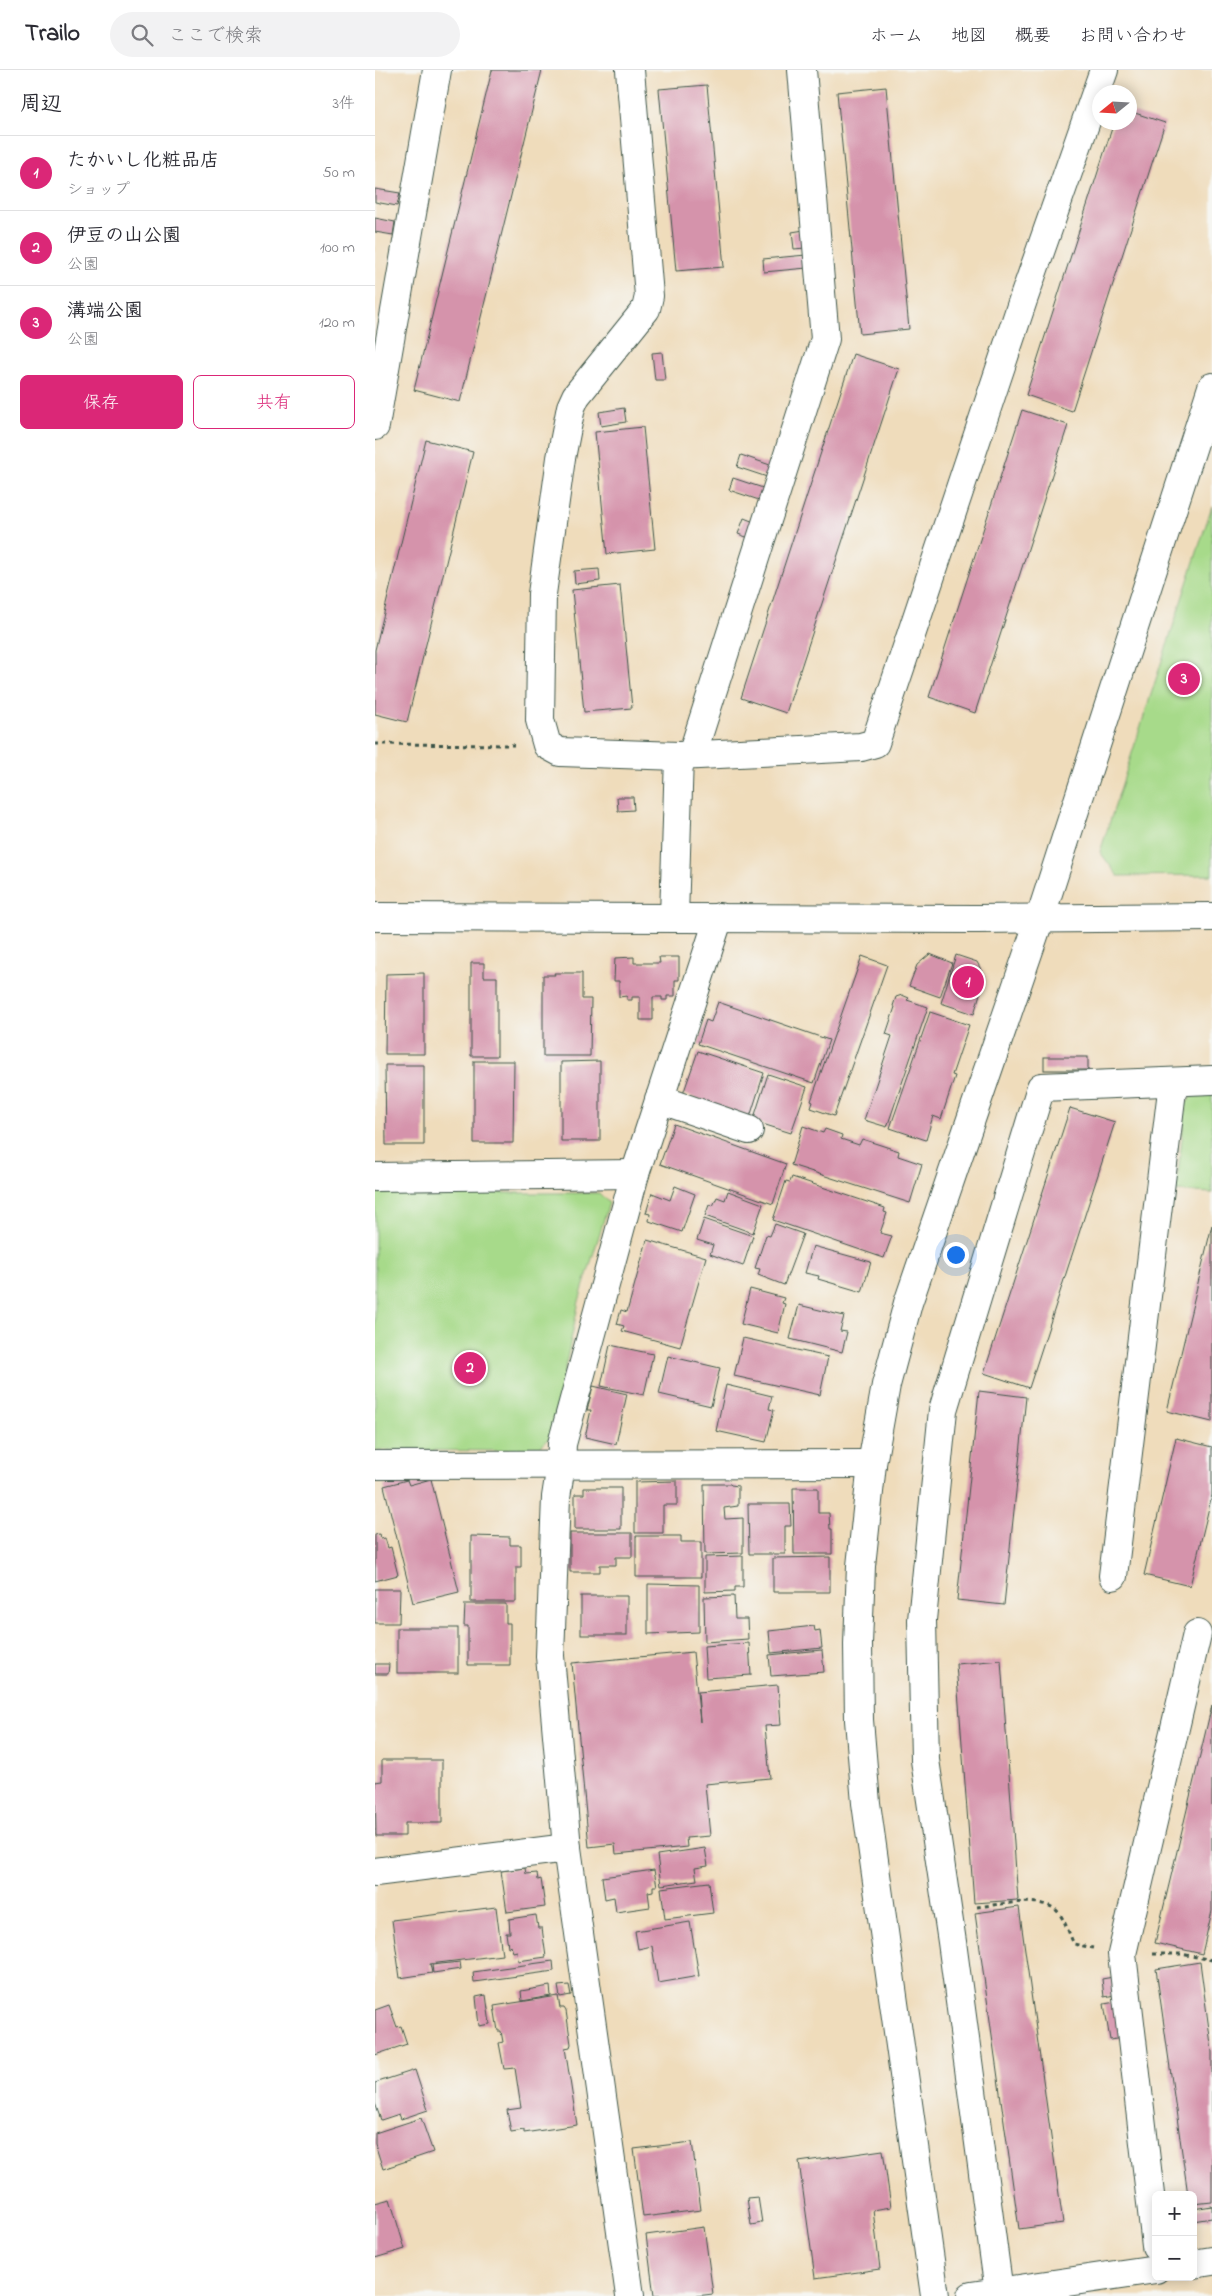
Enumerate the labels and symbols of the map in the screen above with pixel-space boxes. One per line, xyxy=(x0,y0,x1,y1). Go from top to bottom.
north arrow xyxy=(1092,85,1137,130)
pin: 3 xyxy=(1168,660,1200,698)
pin: 1 xyxy=(952,963,984,1001)
your location xyxy=(943,1242,969,1268)
pin: 2 xyxy=(454,1349,486,1387)

